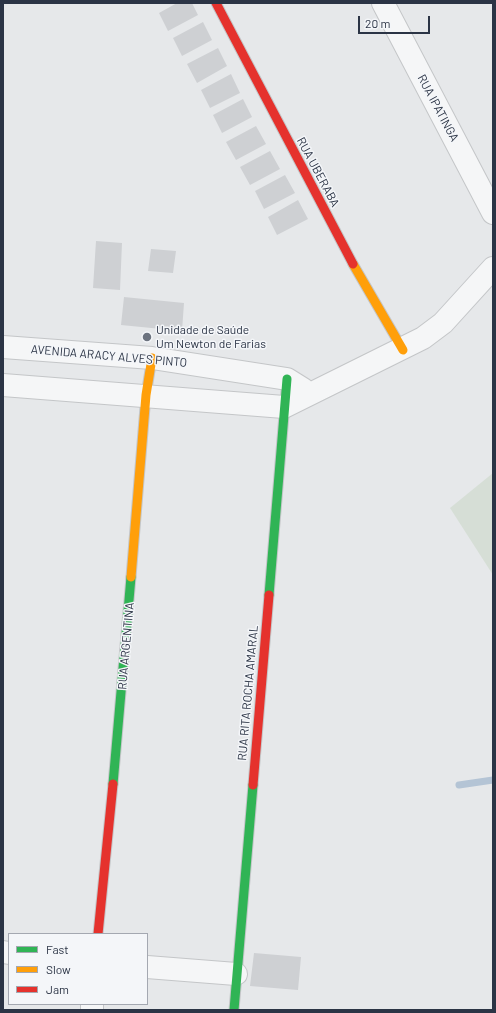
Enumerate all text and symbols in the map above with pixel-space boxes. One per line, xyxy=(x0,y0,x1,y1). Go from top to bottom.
scale bar xyxy=(360,8,432,34)
text: 20 m xyxy=(365,16,391,30)
street label: RUA IPATINGA xyxy=(414,72,462,144)
street label: RUA UBERABA xyxy=(294,135,342,209)
place label: Unidade de Saúde Um Newton de Farias xyxy=(156,323,266,351)
marker: Unidade de Saúde Um Newton de Farias xyxy=(141,331,153,343)
street label: AVENIDA ARACY ALVES PINTO xyxy=(30,342,188,370)
street label: RUA ARGENTINA xyxy=(115,602,137,690)
street label: RUA RITA ROCHA AMARAL xyxy=(235,625,261,761)
legend xyxy=(8,933,148,1005)
text: Fast xyxy=(46,942,69,956)
text: Slow xyxy=(46,962,71,976)
text: Jam xyxy=(46,982,69,996)

